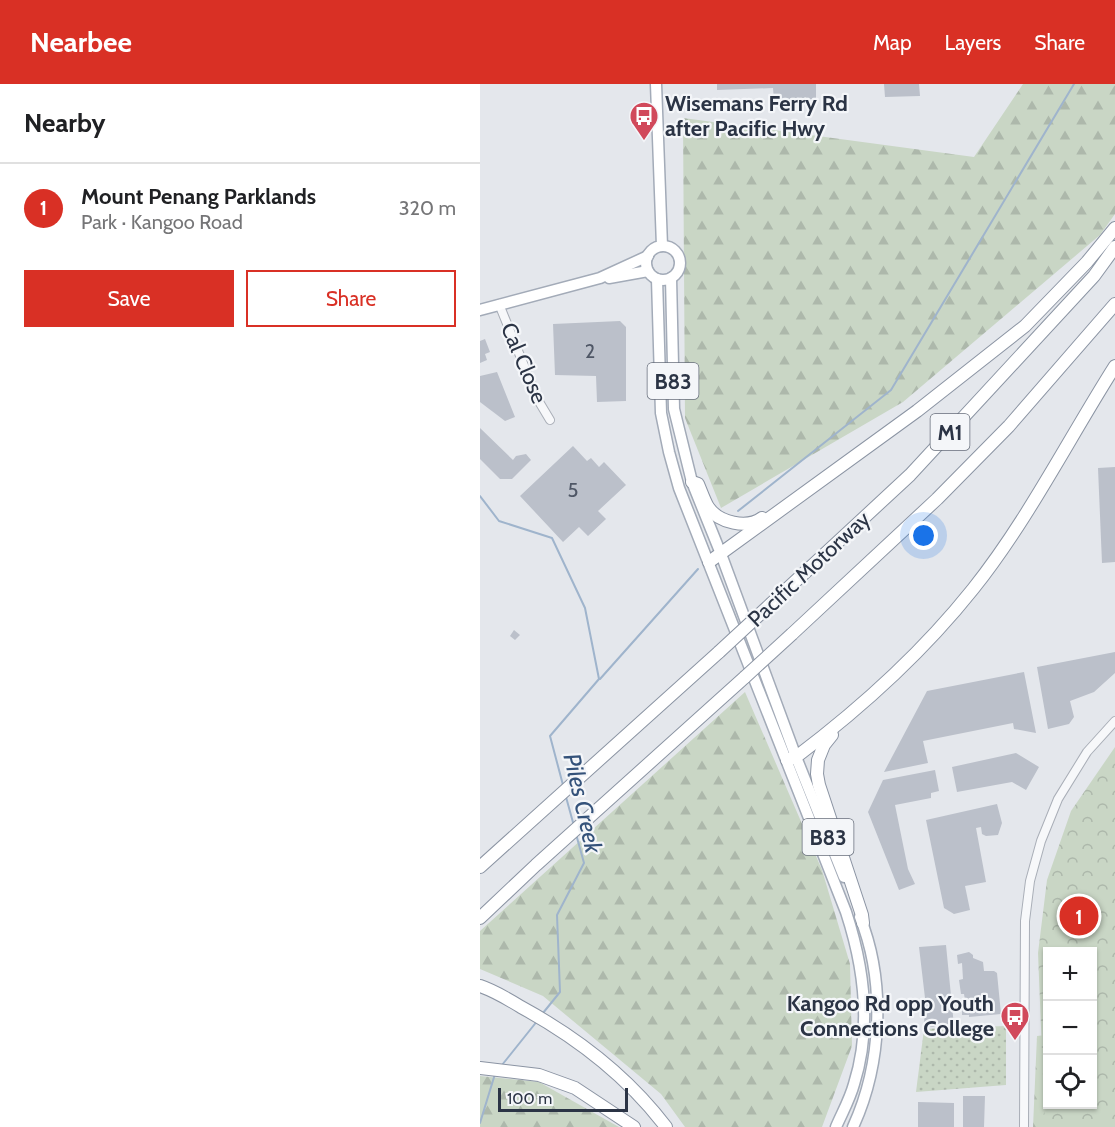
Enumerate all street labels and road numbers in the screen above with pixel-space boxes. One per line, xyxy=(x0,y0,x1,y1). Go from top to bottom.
street label: Cal Close xyxy=(495,318,553,408)
road number: B83 xyxy=(648,363,698,399)
road number: M1 xyxy=(930,414,970,450)
street label: Pacific Motorway xyxy=(742,505,876,633)
road number: B83 xyxy=(802,819,854,855)

